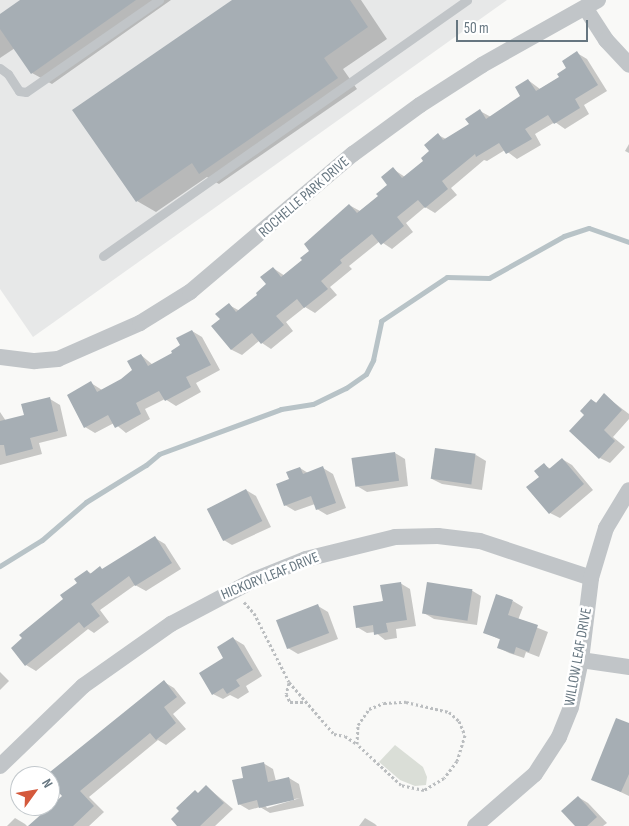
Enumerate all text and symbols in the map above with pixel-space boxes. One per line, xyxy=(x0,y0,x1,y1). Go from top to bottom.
scale bar xyxy=(459,10,592,42)
text: 50 m xyxy=(464,19,489,38)
street label: ROCHELLE PARK DRIVE xyxy=(255,153,353,241)
street label: HICKORY LEAF DRIVE xyxy=(218,548,322,604)
street label: WILLOW LEAF DRIVE xyxy=(560,606,596,708)
north arrow xyxy=(10,766,60,816)
text: N xyxy=(38,776,56,791)

